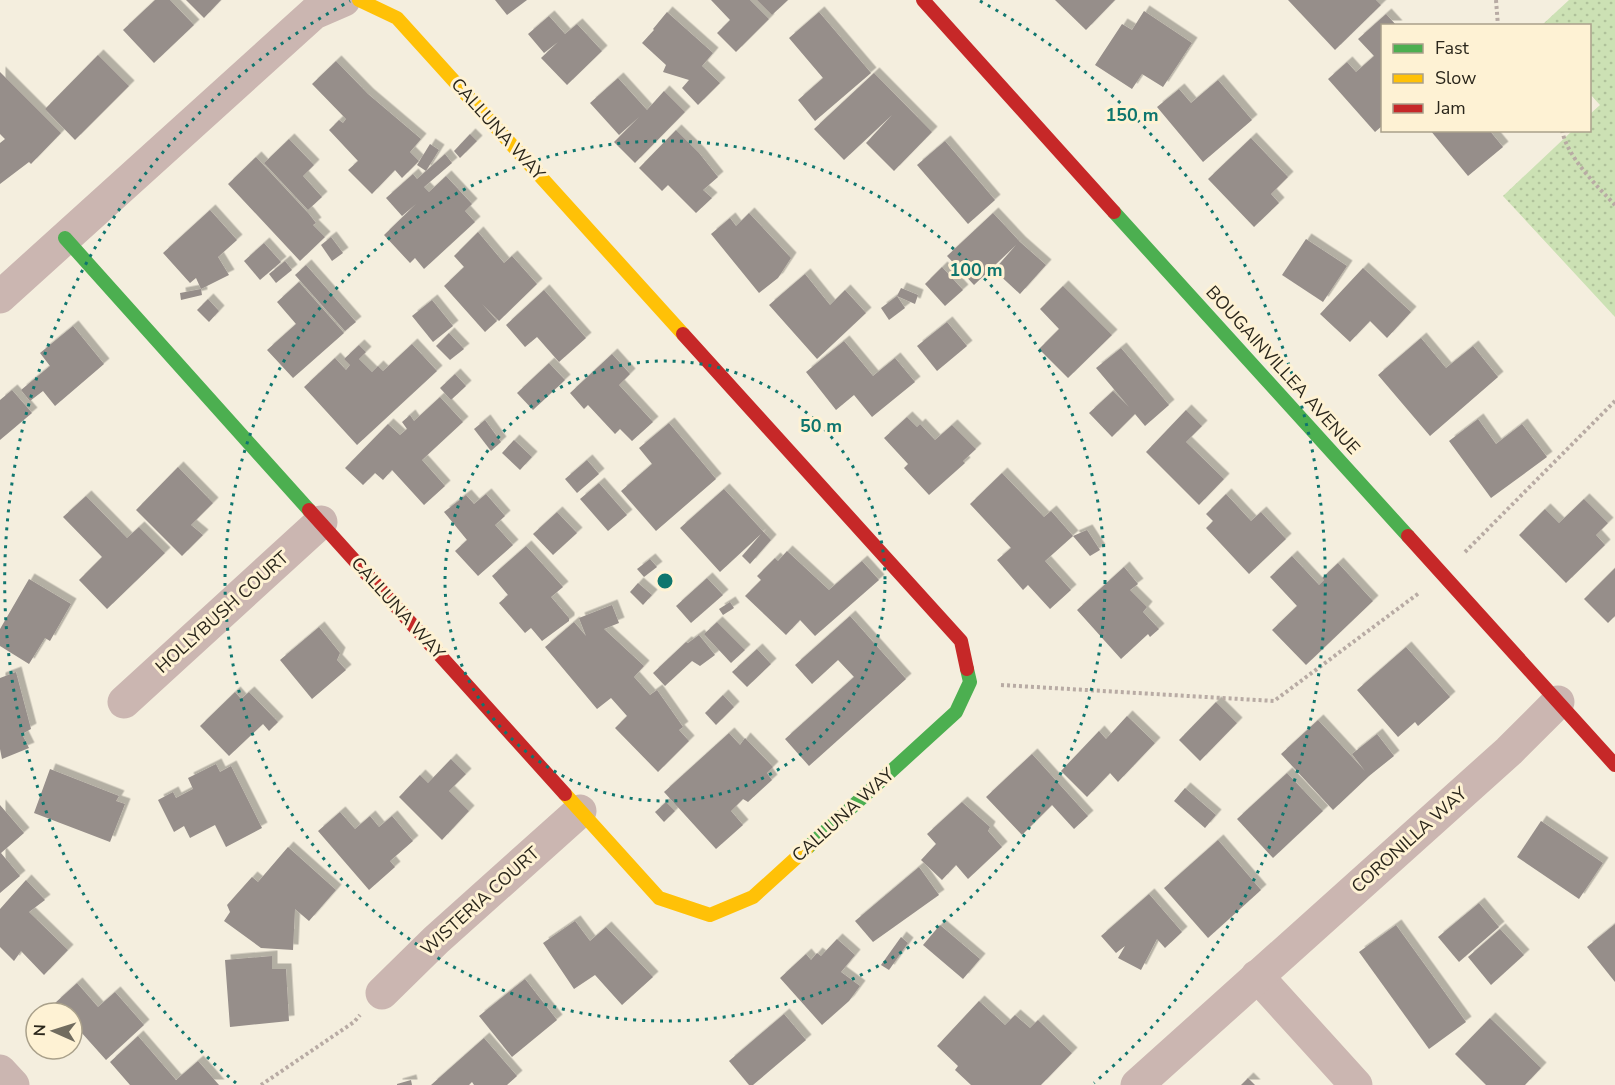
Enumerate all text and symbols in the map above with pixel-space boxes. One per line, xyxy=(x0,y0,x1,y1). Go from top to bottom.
legend xyxy=(1381,24,1591,132)
text: Fast xyxy=(1435,36,1470,60)
text: Slow xyxy=(1435,66,1476,90)
street label: CALLUNA WAY xyxy=(446,73,550,185)
text: Jam xyxy=(1434,96,1466,120)
text: 150 m xyxy=(1105,103,1159,127)
text: 100 m xyxy=(949,258,1003,282)
street label: BOUGAINVILLEA AVENUE xyxy=(1201,280,1365,460)
text: 50 m xyxy=(800,414,842,438)
street label: HOLLYBUSH COURT xyxy=(150,545,294,678)
street label: CALLUNA WAY xyxy=(346,552,450,664)
centre of rings xyxy=(655,571,675,591)
street label: CALLUNA WAY xyxy=(787,763,899,867)
street label: CORONILLA WAY xyxy=(1346,781,1472,898)
street label: WISTERIA COURT xyxy=(415,841,545,961)
north arrow xyxy=(24,1001,84,1061)
text: N xyxy=(29,1024,51,1037)

